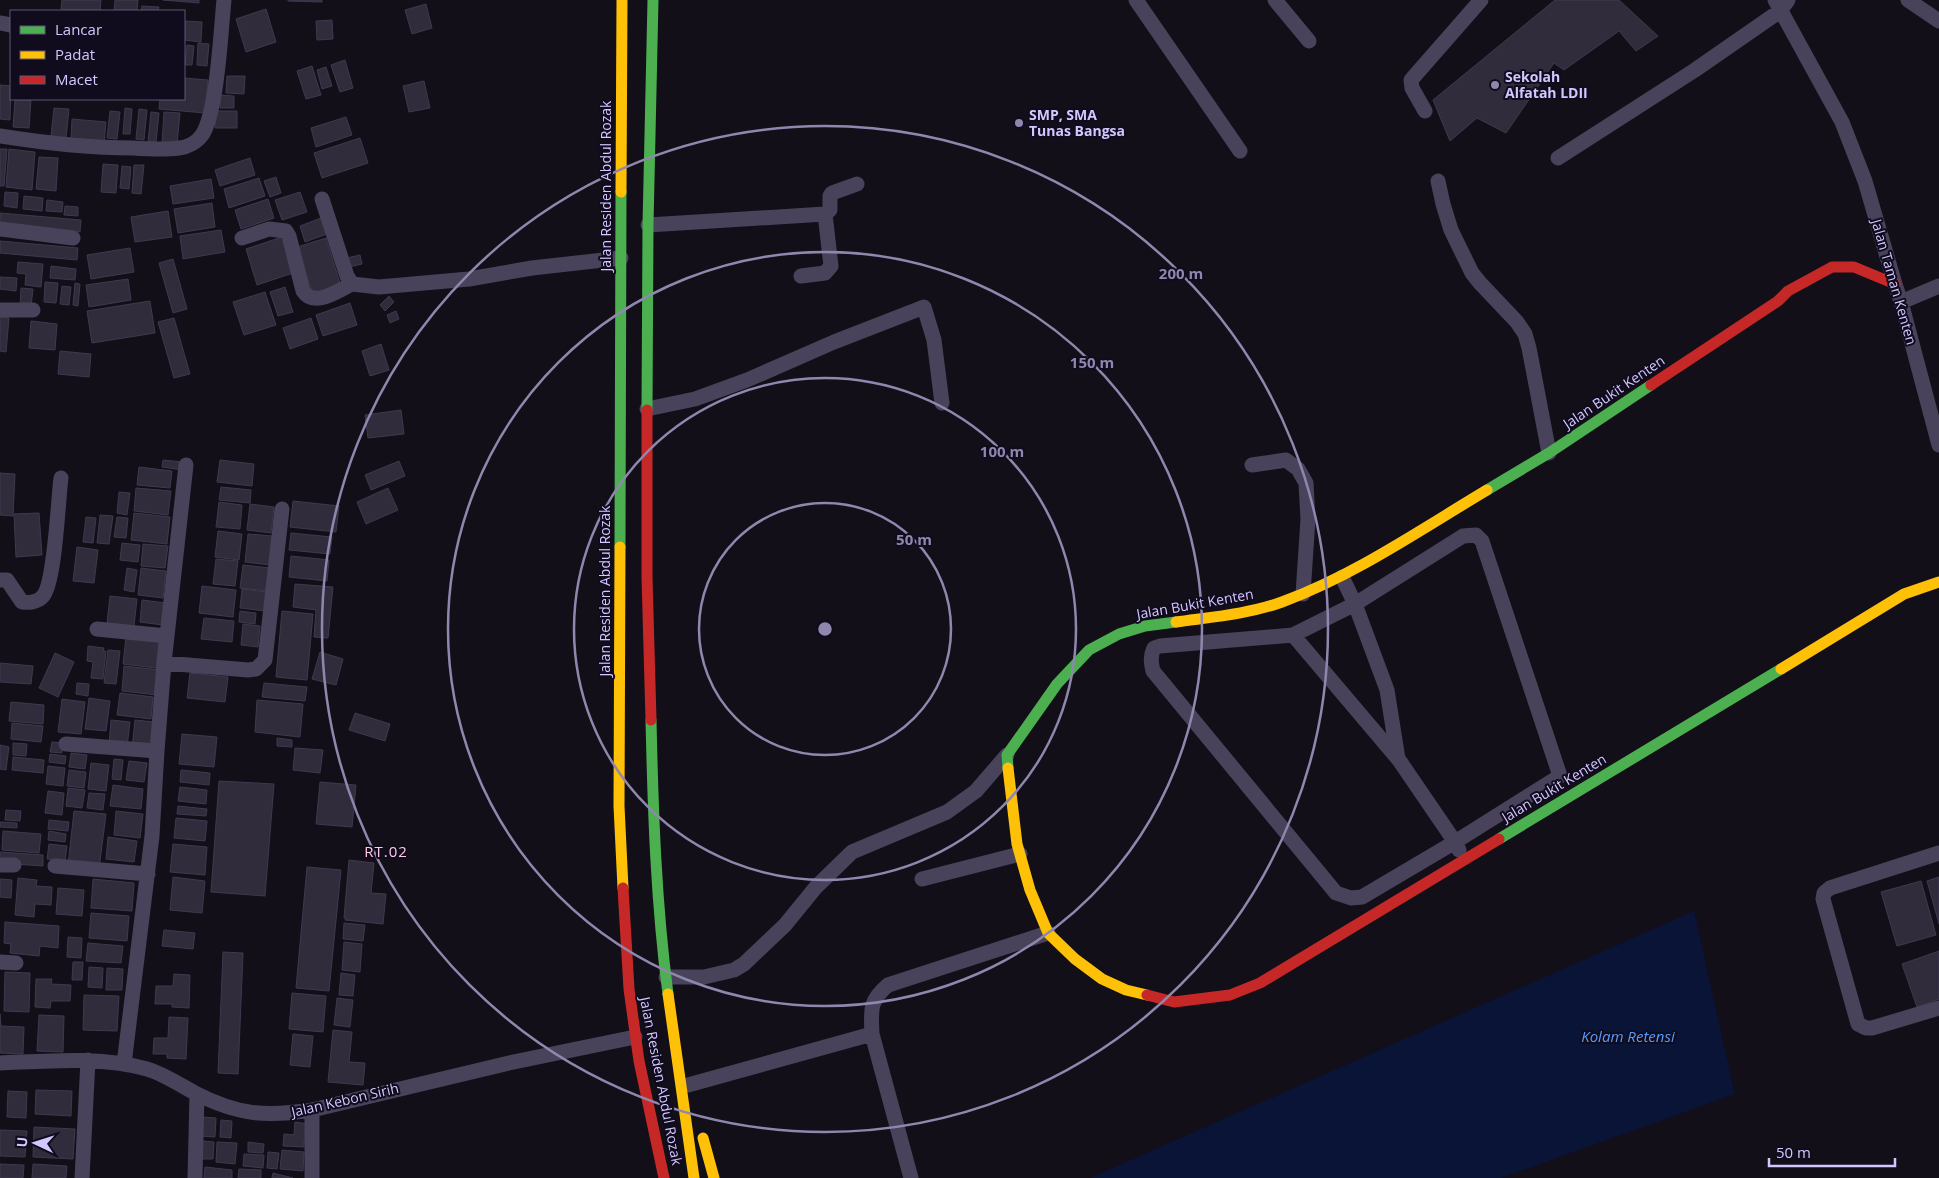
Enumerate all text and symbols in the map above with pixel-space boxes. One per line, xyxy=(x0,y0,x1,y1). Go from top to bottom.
legend xyxy=(10,10,185,100)
text: Lancar xyxy=(55,19,102,39)
text: Padat xyxy=(55,44,95,64)
place label: Sekolah Alfatah LDII xyxy=(1505,67,1588,102)
text: Macet xyxy=(55,69,98,89)
marker: Sekolah Alfatah LDII xyxy=(1489,79,1501,91)
street label: Jalan Residen Abdul Rozak xyxy=(596,100,615,273)
place label: SMP, SMA Tunas Bangsa xyxy=(1029,105,1125,140)
marker: SMP, SMA Tunas Bangsa xyxy=(1013,117,1025,129)
street label: Jalan Taman Kenten xyxy=(1867,215,1922,347)
text: 200 m xyxy=(1159,263,1203,283)
street label: Jalan Bukit Kenten xyxy=(1558,351,1668,434)
text: 150 m xyxy=(1070,352,1114,372)
text: 100 m xyxy=(980,441,1024,461)
street label: Jalan Residen Abdul Rozak xyxy=(595,505,614,678)
text: 50 m xyxy=(896,529,932,549)
street label: Jalan Bukit Kenten xyxy=(1133,584,1255,624)
centre of rings xyxy=(816,620,834,638)
street label: Jalan Bukit Kenten xyxy=(1496,749,1610,827)
district label: RT.02 xyxy=(364,841,408,861)
street label: Jalan Residen Abdul Rozak xyxy=(635,993,687,1167)
water label: Kolam Retensi xyxy=(1581,1026,1675,1046)
street label: Jalan Kebon Sirih xyxy=(287,1078,401,1122)
north arrow xyxy=(10,1118,60,1168)
text: U xyxy=(12,1136,31,1148)
scale bar xyxy=(1769,1136,1895,1168)
text: 50 m xyxy=(1776,1142,1811,1162)

